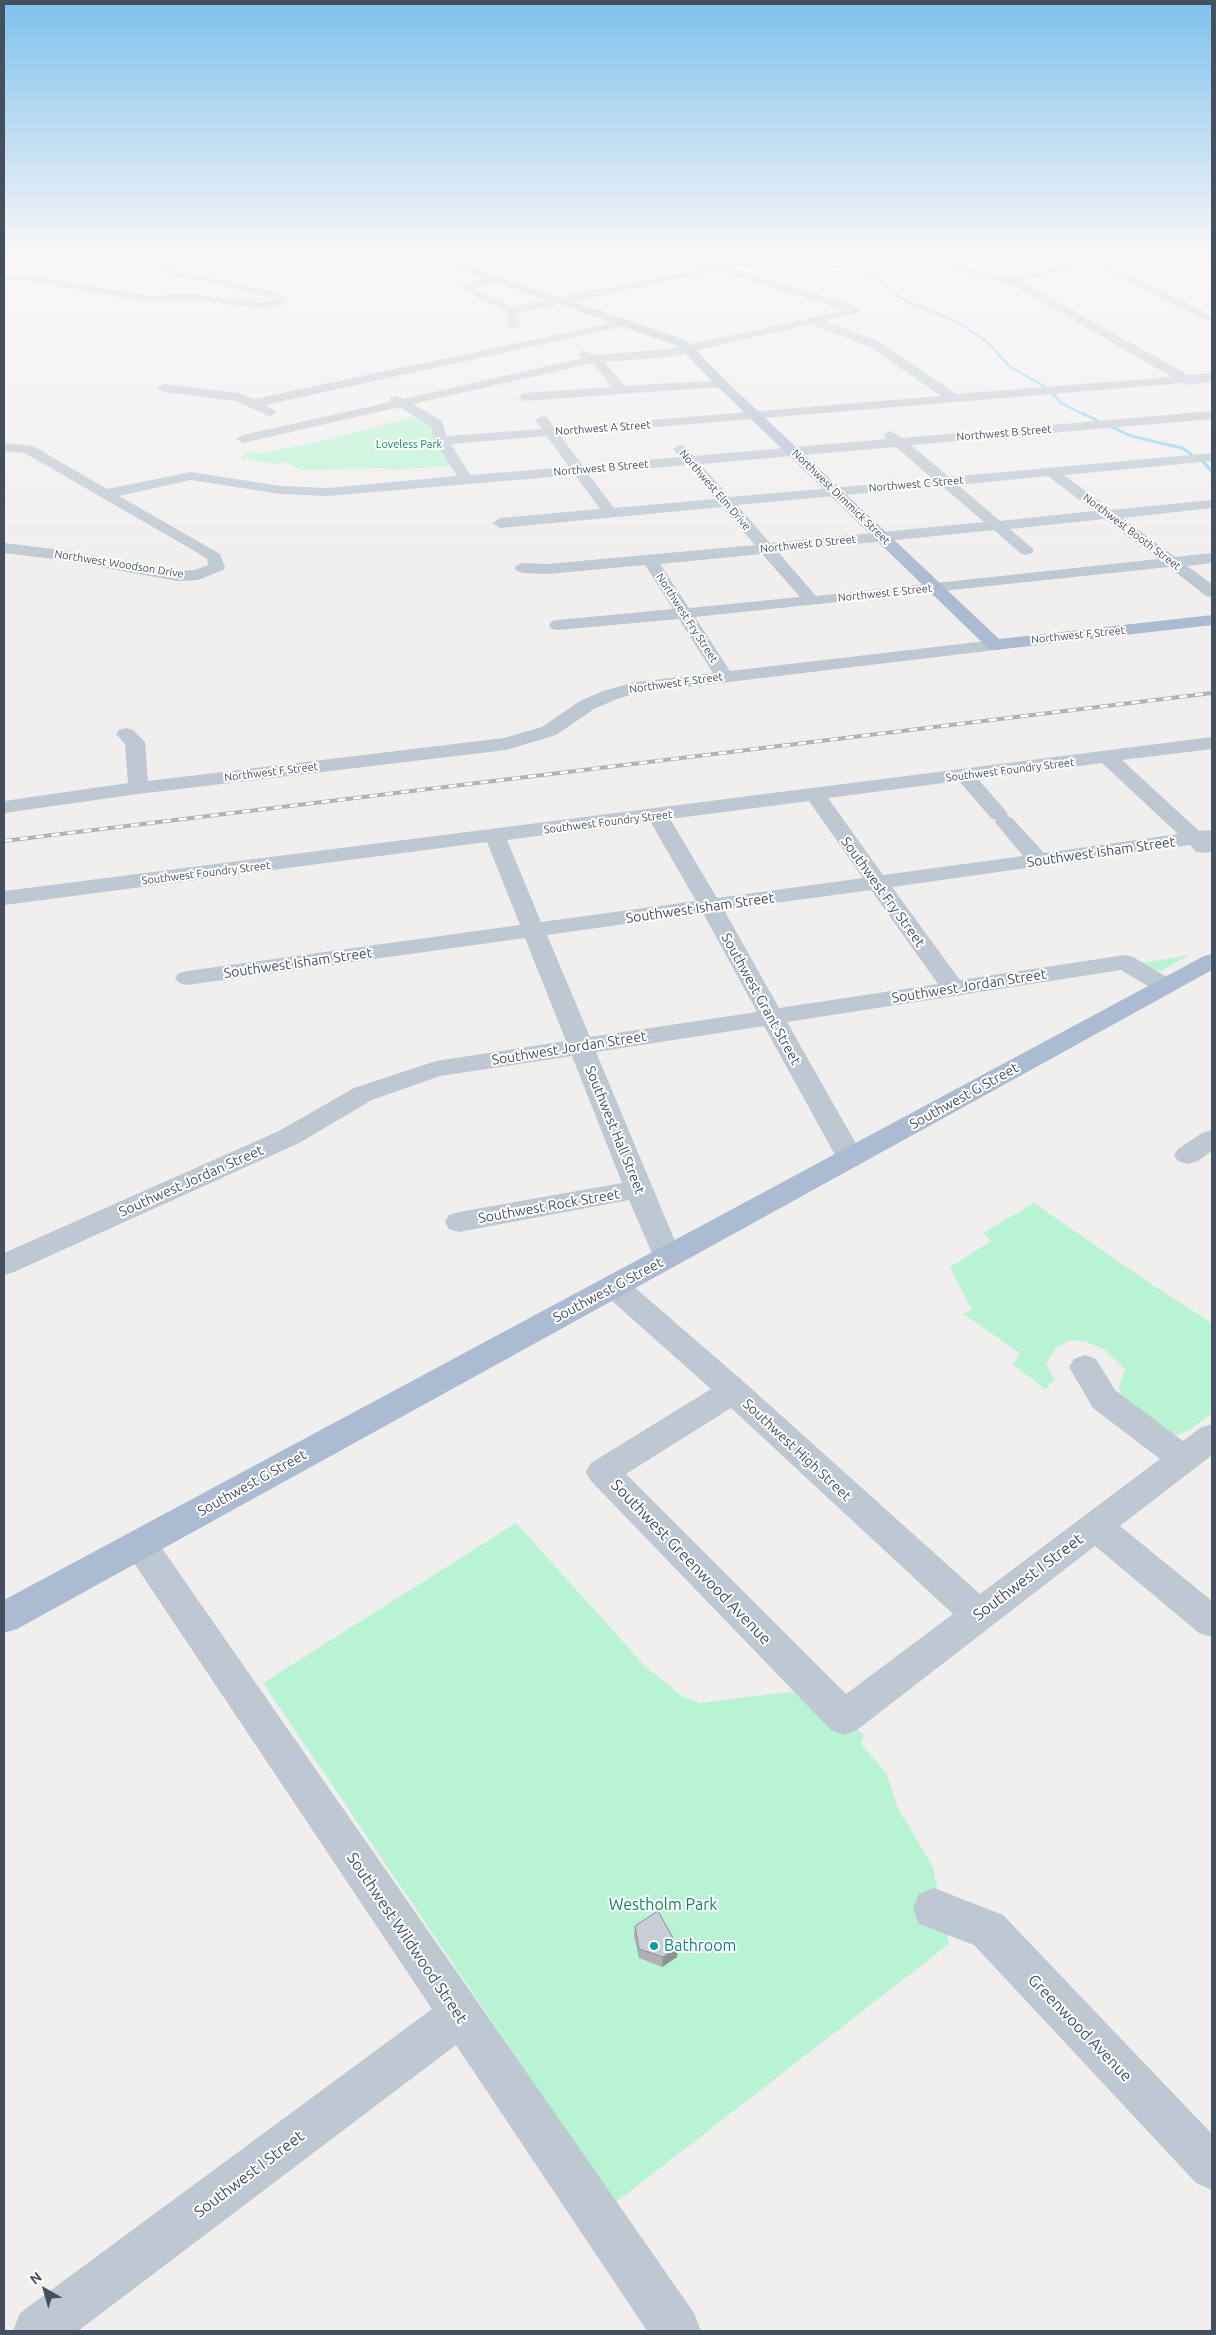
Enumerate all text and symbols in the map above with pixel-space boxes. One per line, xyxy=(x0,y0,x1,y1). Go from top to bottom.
street label: Northwest A Street xyxy=(555,418,651,438)
street label: Northwest B Street xyxy=(956,422,1052,444)
park label: Loveless Park xyxy=(376,437,442,451)
street label: Northwest Elm Drive xyxy=(676,447,754,533)
street label: Northwest Dimmick Street xyxy=(789,447,893,547)
street label: Northwest B Street xyxy=(553,457,649,479)
street label: Northwest C Street xyxy=(868,473,964,495)
street label: Northwest Booth Street xyxy=(1081,491,1183,573)
street label: Northwest D Street xyxy=(759,532,857,556)
street label: Northwest Woodson Drive xyxy=(53,547,185,581)
street label: Northwest Fry Street xyxy=(653,571,721,665)
street label: Northwest E Street xyxy=(837,581,933,605)
street label: Northwest F Street xyxy=(1030,624,1126,646)
street label: Northwest F Street xyxy=(628,670,724,696)
street label: Southwest Foundry Street xyxy=(945,756,1075,784)
street label: Northwest F Street xyxy=(223,760,319,784)
street label: Southwest Foundry Street xyxy=(543,808,673,836)
street label: Southwest Isham Street xyxy=(1026,833,1176,871)
street label: Southwest Fry Street xyxy=(837,834,929,950)
street label: Southwest Foundry Street xyxy=(141,859,271,887)
street label: Southwest Isham Street xyxy=(625,889,775,927)
street label: Southwest Grant Street xyxy=(718,930,804,1068)
street label: Southwest Isham Street xyxy=(223,944,373,982)
street label: Southwest Jordan Street xyxy=(890,965,1048,1007)
street label: Southwest Jordan Street xyxy=(490,1027,648,1069)
street label: Southwest G Street xyxy=(907,1059,1021,1133)
street label: Southwest Hall Street xyxy=(582,1063,648,1197)
street label: Southwest Jordan Street xyxy=(116,1142,266,1220)
street label: Southwest Rock Street xyxy=(477,1185,621,1227)
street label: Southwest G Street xyxy=(550,1254,666,1326)
street label: Southwest High Street xyxy=(739,1395,855,1505)
street label: Southwest G Street xyxy=(195,1446,309,1520)
street label: Southwest Greenwood Avenue xyxy=(607,1476,775,1648)
street label: Southwest I Street xyxy=(969,1529,1087,1625)
street label: Southwest Wildwood Street xyxy=(343,1849,471,2027)
park label: Westholm Park xyxy=(609,1895,717,1915)
place label: Bathroom xyxy=(664,1936,736,1956)
marker: Bathroom xyxy=(648,1940,660,1952)
street label: Greenwood Avenue xyxy=(1024,1970,1136,2086)
street label: Southwest I Street xyxy=(190,2126,308,2222)
north arrow xyxy=(20,2265,70,2315)
text: N xyxy=(27,2269,45,2288)

